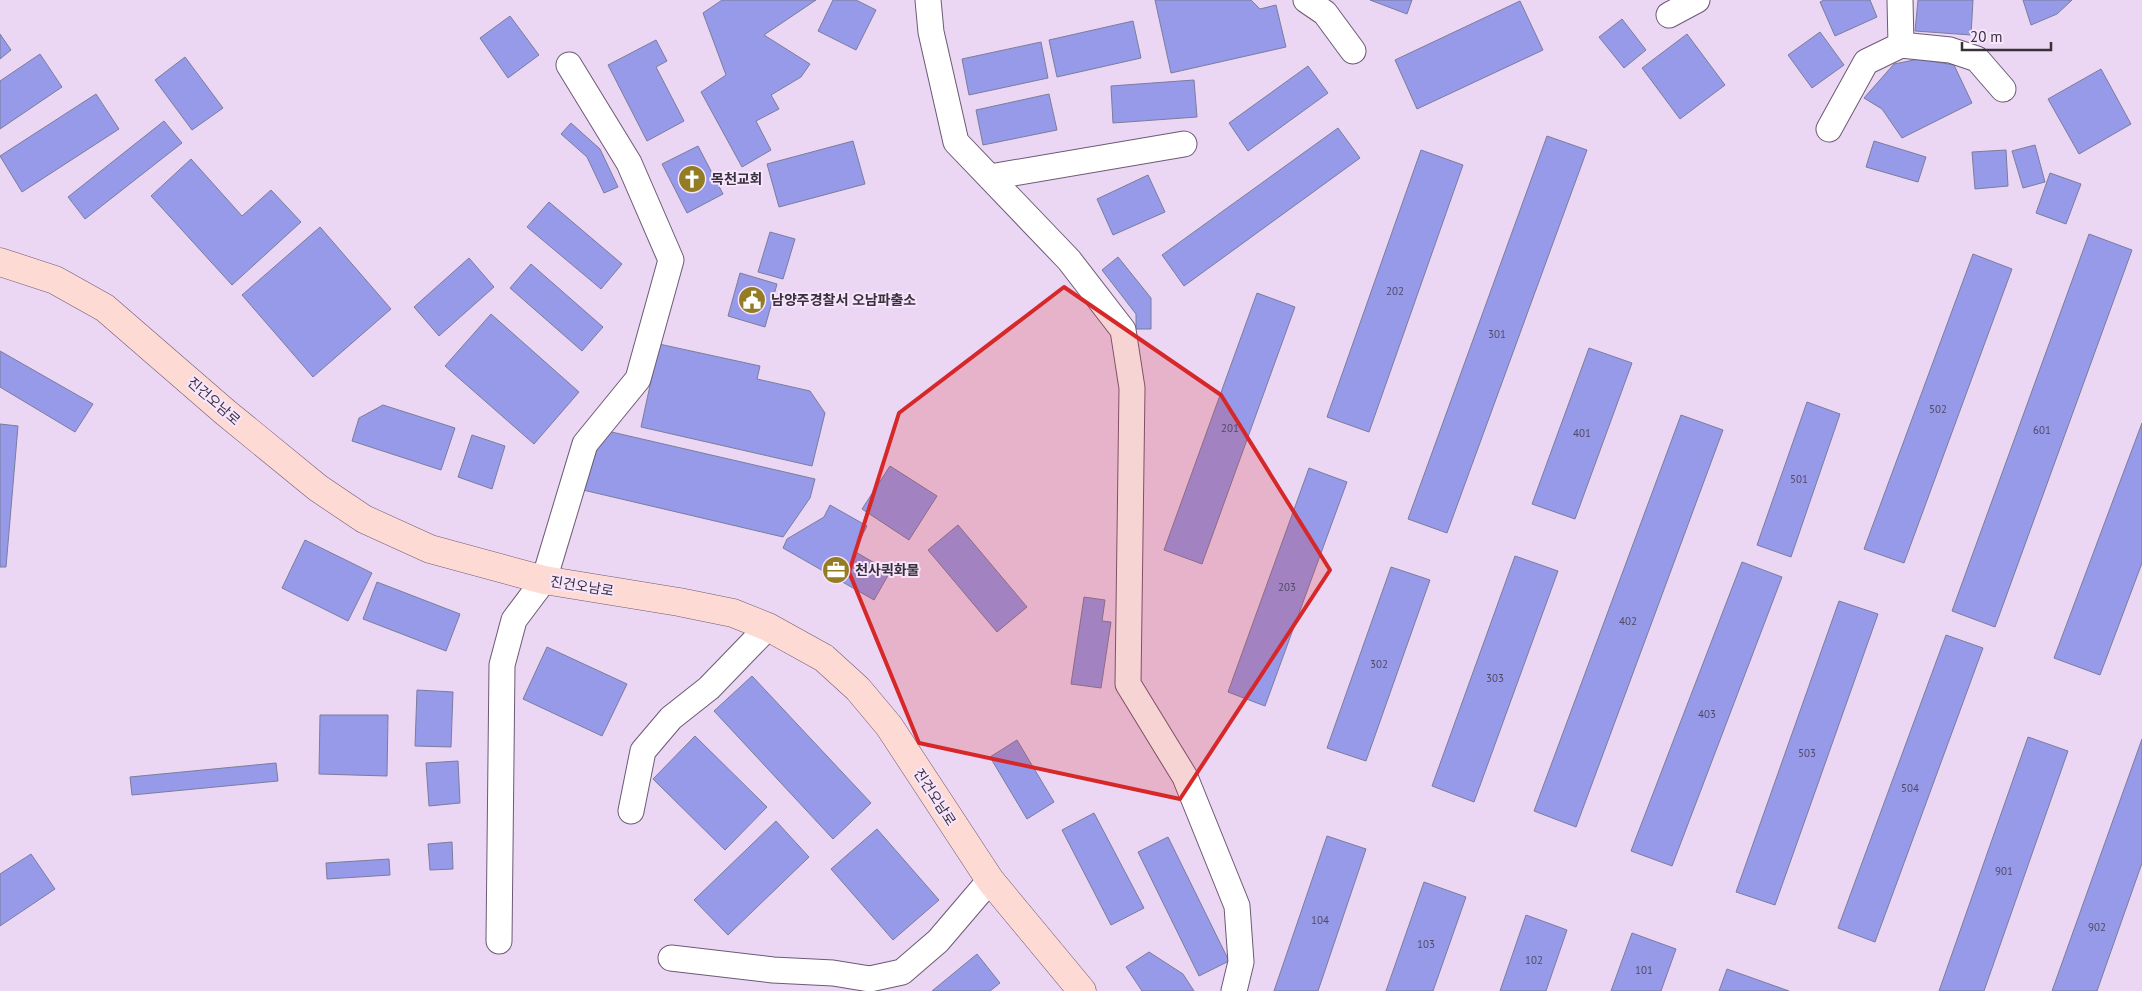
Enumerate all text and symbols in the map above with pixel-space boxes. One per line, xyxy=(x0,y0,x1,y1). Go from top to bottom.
scale bar xyxy=(1962,20,2051,52)
text: 20 m xyxy=(1970,27,2003,46)
church icon: 목천교회 xyxy=(677,164,707,194)
place label: 목천교회 xyxy=(711,170,763,188)
house number: 202 xyxy=(1386,284,1404,298)
public building icon: 남양주경찰서 오남파출소 xyxy=(737,285,767,315)
place label: 남양주경찰서 오남파출소 xyxy=(771,291,916,309)
house number: 301 xyxy=(1488,327,1506,341)
street label: 진건오남로 xyxy=(184,373,244,429)
house number: 502 xyxy=(1929,402,1947,416)
house number: 201 xyxy=(1221,421,1239,435)
house number: 601 xyxy=(2033,423,2051,437)
house number: 401 xyxy=(1573,426,1591,440)
house number: 501 xyxy=(1790,472,1808,486)
office icon: 천사퀵화물 xyxy=(821,555,851,585)
place label: 천사퀵화물 xyxy=(855,561,920,579)
street label: 진건오남로 xyxy=(549,572,615,600)
house number: 203 xyxy=(1278,580,1296,594)
house number: 402 xyxy=(1619,614,1637,628)
house number: 302 xyxy=(1370,657,1388,671)
house number: 303 xyxy=(1486,671,1504,685)
house number: 403 xyxy=(1698,707,1716,721)
house number: 503 xyxy=(1798,746,1816,760)
street label: 진건오남로 xyxy=(910,765,960,829)
house number: 504 xyxy=(1901,781,1919,795)
house number: 901 xyxy=(1995,864,2013,878)
house number: 104 xyxy=(1311,913,1329,927)
house number: 902 xyxy=(2088,920,2106,934)
house number: 103 xyxy=(1417,937,1435,951)
house number: 102 xyxy=(1525,953,1543,967)
house number: 101 xyxy=(1635,963,1653,977)

